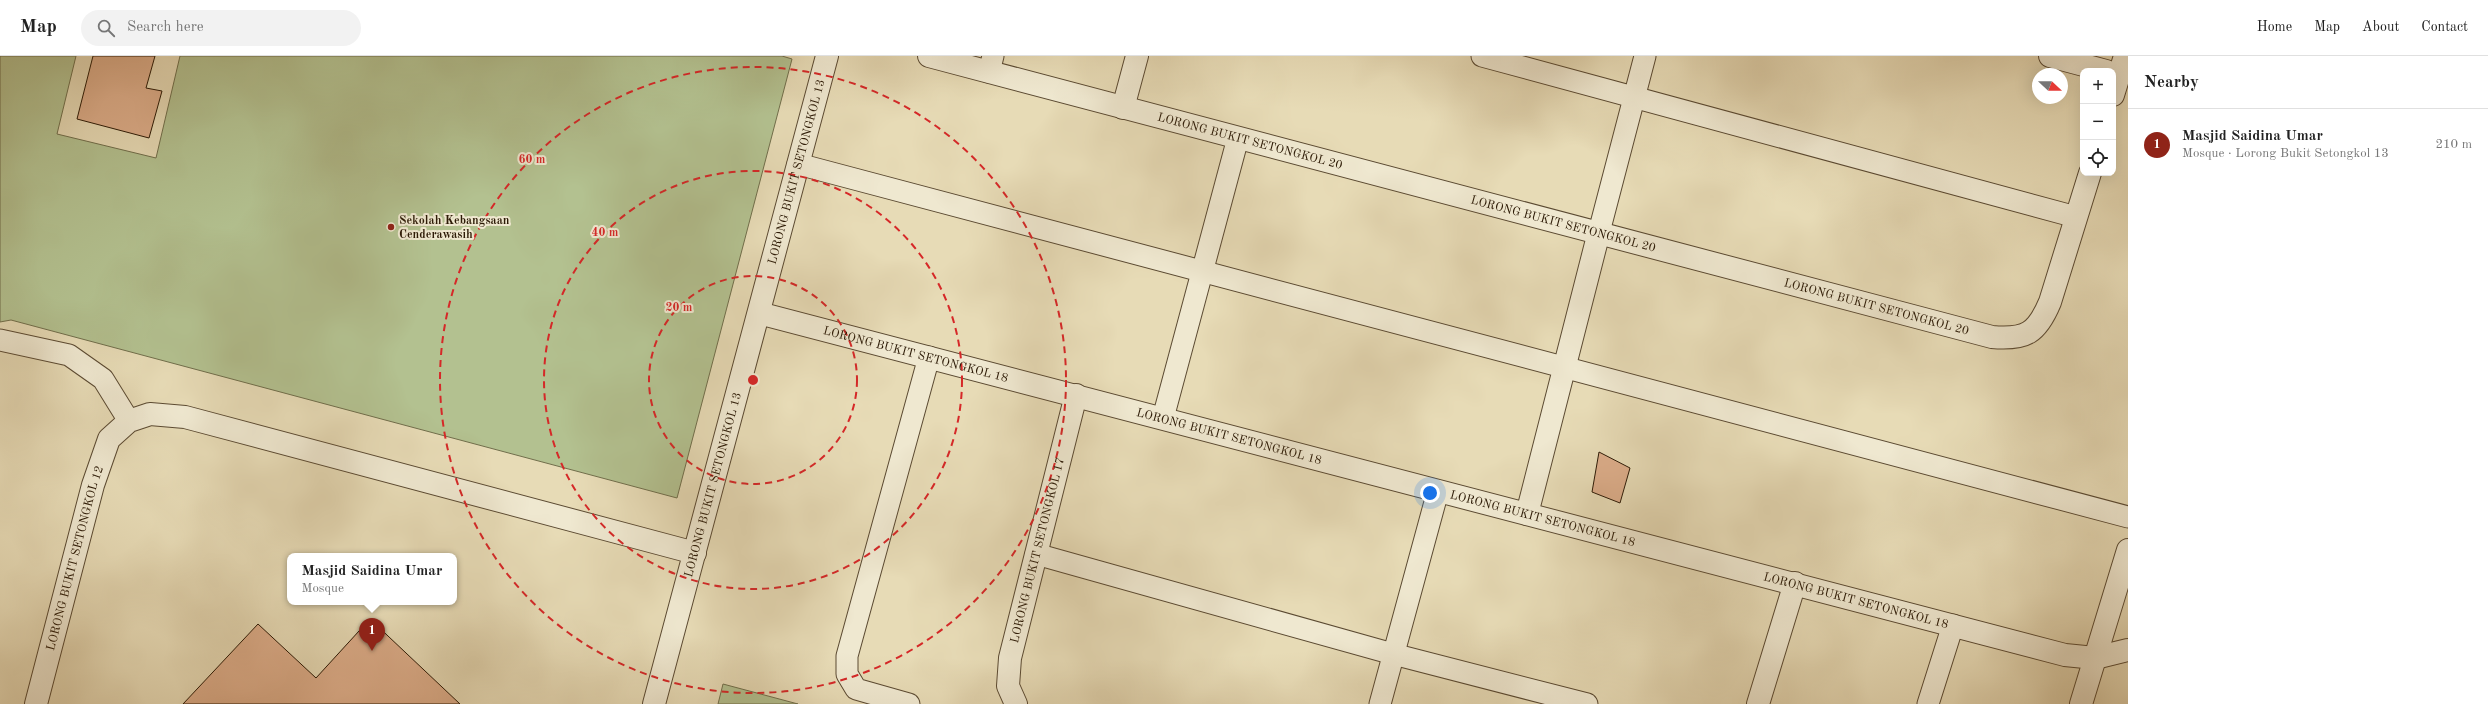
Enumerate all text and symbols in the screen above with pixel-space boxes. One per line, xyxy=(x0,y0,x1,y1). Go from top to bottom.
search box xyxy=(81,10,361,46)
icon: search xyxy=(95,17,117,39)
text: Map xyxy=(20,18,57,37)
text: Search here xyxy=(127,20,204,35)
text: Home xyxy=(2257,20,2292,34)
text: Map xyxy=(2314,20,2340,34)
text: About xyxy=(2362,20,2399,34)
text: Contact xyxy=(2421,20,2468,34)
north arrow xyxy=(2032,68,2068,104)
map controls xyxy=(2080,68,2116,176)
button: + xyxy=(2080,68,2116,104)
text: Nearby xyxy=(2144,74,2199,91)
street label: LORONG BUKIT SETONGKOL 13 xyxy=(767,78,828,266)
button: − xyxy=(2080,104,2116,140)
street label: LORONG BUKIT SETONGKOL 20 xyxy=(1156,112,1344,172)
text: Masjid Saidina Umar xyxy=(2182,129,2323,144)
text: 1 xyxy=(2153,138,2161,151)
text: 210 m xyxy=(2435,138,2472,151)
button: locate xyxy=(2080,140,2116,176)
text: Mosque · Lorong Bukit Setongkol 13 xyxy=(2182,147,2389,160)
text: 60 m xyxy=(519,154,546,166)
street label: LORONG BUKIT SETONGKOL 20 xyxy=(1469,194,1657,255)
place label: Sekolah Kebangsaan Cenderawasih xyxy=(399,215,510,241)
marker: Sekolah Kebangsaan Cenderawasih xyxy=(386,222,396,232)
text: 40 m xyxy=(592,227,619,239)
street label: LORONG BUKIT SETONGKOL 20 xyxy=(1782,277,1970,338)
text: 20 m xyxy=(666,302,693,314)
street label: LORONG BUKIT SETONGKOL 18 xyxy=(822,325,1009,385)
centre of rings xyxy=(746,373,760,387)
street label: LORONG BUKIT SETONGKOL 13 xyxy=(683,391,744,579)
street label: LORONG BUKIT SETONGKOL 18 xyxy=(1135,407,1323,467)
street label: LORONG BUKIT SETONGKOL 17 xyxy=(1009,456,1067,644)
street label: LORONG BUKIT SETONGKOL 12 xyxy=(45,464,106,652)
your location xyxy=(1420,483,1440,503)
street label: LORONG BUKIT SETONGKOL 18 xyxy=(1448,489,1636,549)
popup xyxy=(287,553,457,605)
text: Masjid Saidina Umar xyxy=(301,564,443,579)
street label: LORONG BUKIT SETONGKOL 18 xyxy=(1762,571,1950,631)
text: Mosque xyxy=(301,582,344,595)
pin: 1 xyxy=(359,618,385,651)

